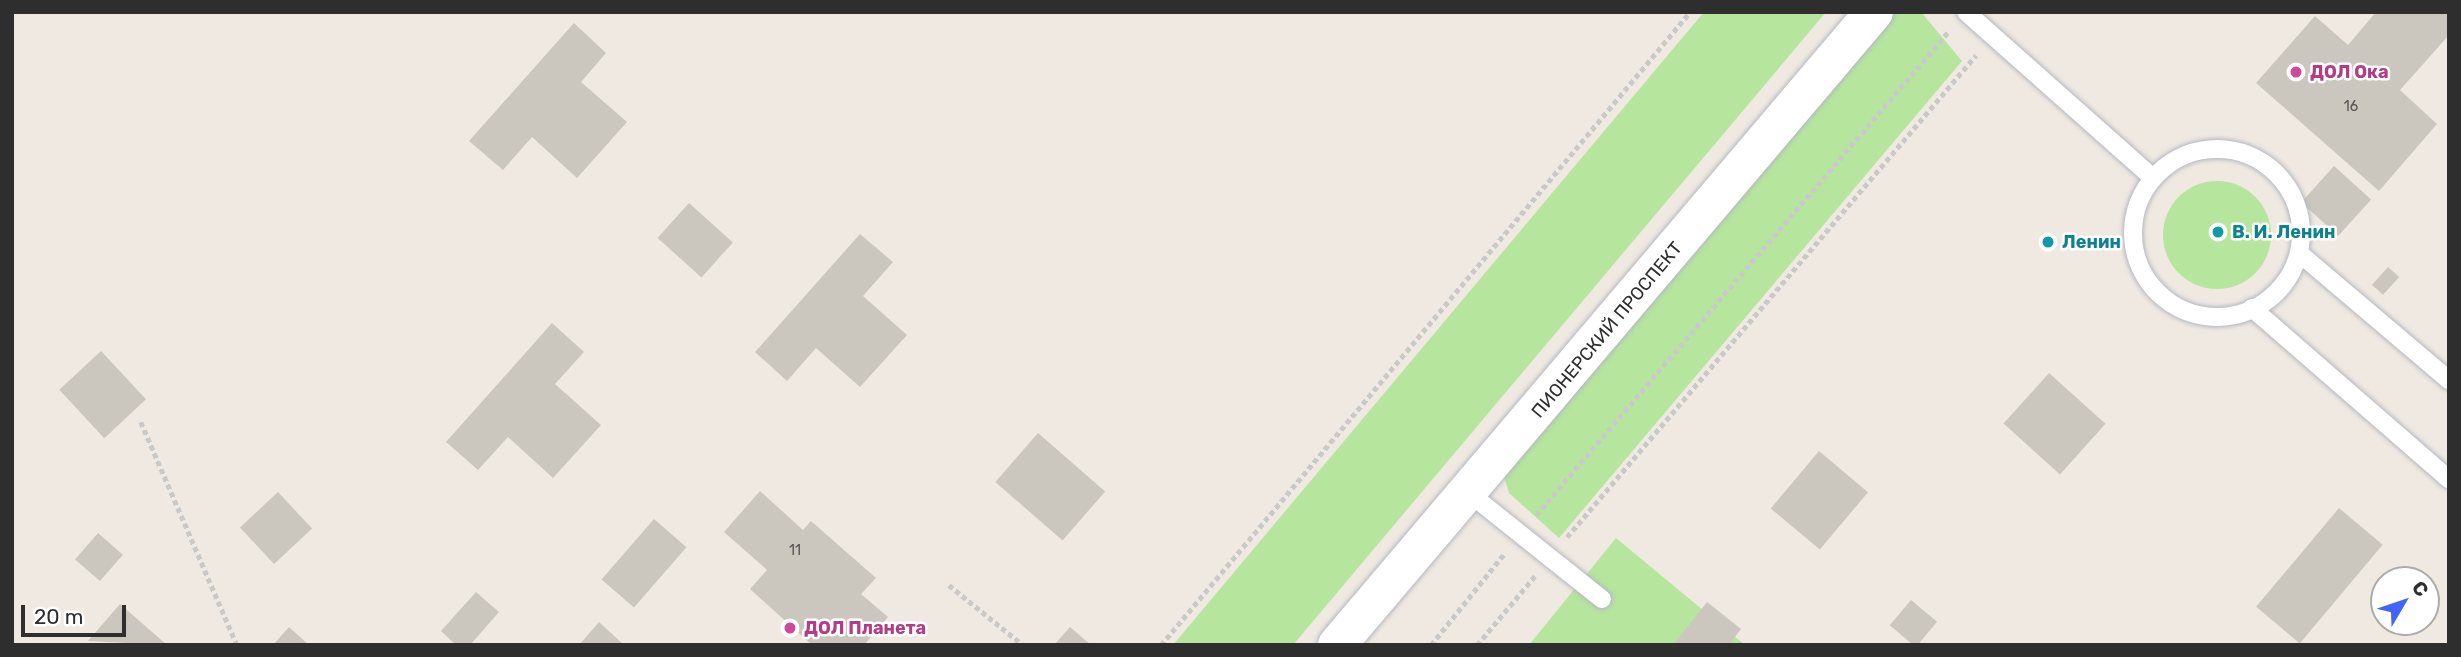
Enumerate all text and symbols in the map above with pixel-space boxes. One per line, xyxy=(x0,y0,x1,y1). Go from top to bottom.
place label: ДОЛ Ока xyxy=(2310,61,2389,83)
marker: ДОЛ Ока xyxy=(2288,64,2304,80)
house number: 16 xyxy=(2344,99,2358,115)
place label: В. И. Ленин xyxy=(2232,221,2335,243)
marker: В. И. Ленин xyxy=(2210,224,2226,240)
place label: Ленин xyxy=(2062,231,2121,253)
marker: Ленин xyxy=(2040,234,2056,250)
street label: ПИОНЕРСКИЙ ПРОСПЕКТ xyxy=(1527,238,1687,422)
house number: 11 xyxy=(789,543,801,559)
north arrow xyxy=(2370,566,2440,636)
text: С xyxy=(2407,576,2433,601)
scale bar xyxy=(24,590,130,634)
text: 20 m xyxy=(34,604,83,629)
place label: ДОЛ Планета xyxy=(804,617,926,639)
marker: ДОЛ Планета xyxy=(782,620,798,636)

